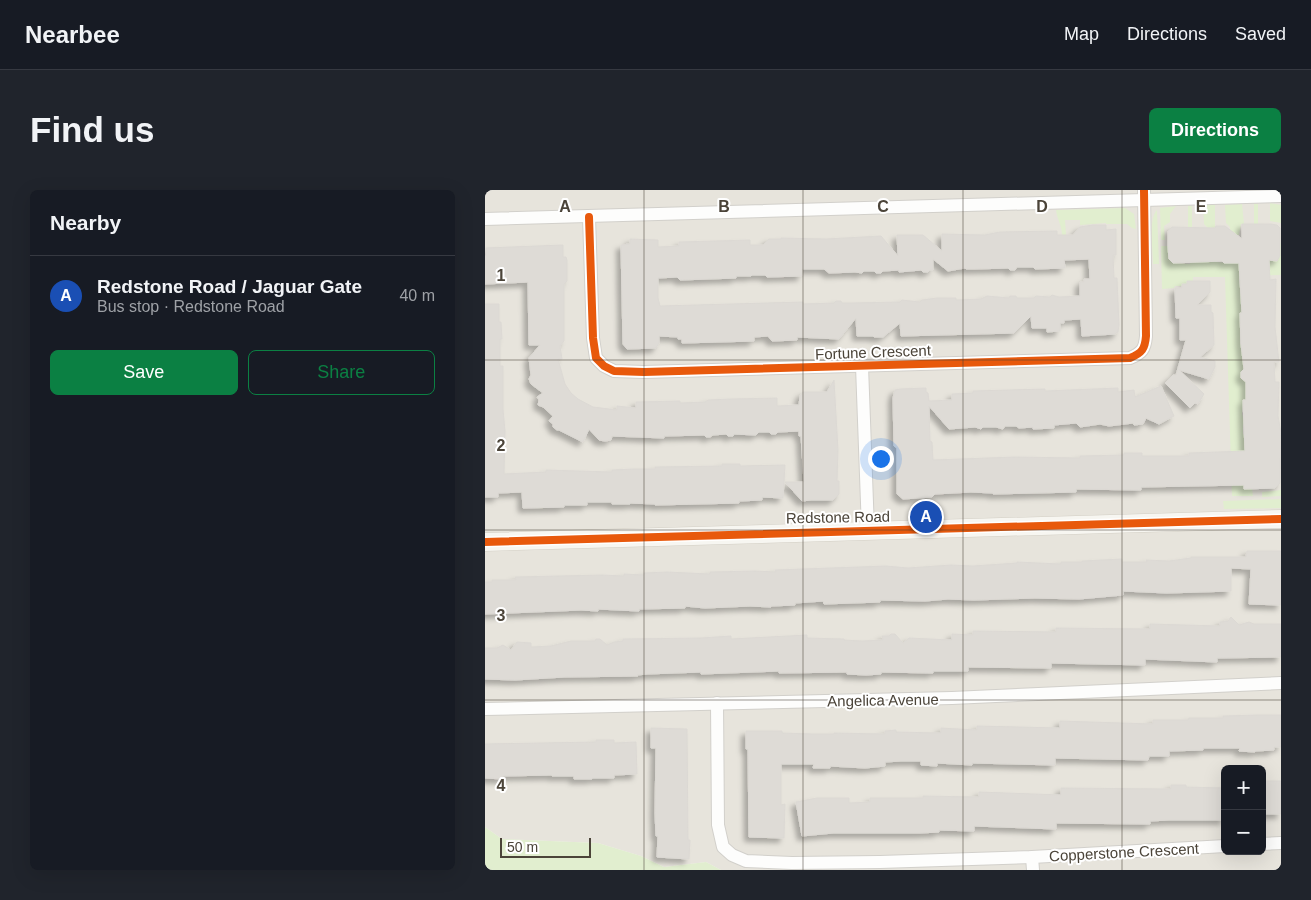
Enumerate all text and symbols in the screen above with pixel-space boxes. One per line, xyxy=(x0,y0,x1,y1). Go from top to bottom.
text: Nearbee xyxy=(25,21,120,48)
text: Map xyxy=(1064,24,1099,44)
text: Directions xyxy=(1127,24,1207,44)
text: Saved xyxy=(1235,24,1286,44)
button: Directions xyxy=(1149,108,1281,153)
text: Find us xyxy=(30,110,154,149)
text: A xyxy=(559,198,571,215)
text: B xyxy=(718,198,730,215)
text: C xyxy=(877,198,889,215)
text: D xyxy=(1036,198,1048,215)
text: E xyxy=(1196,198,1207,215)
text: Nearby xyxy=(50,211,121,234)
text: 1 xyxy=(497,267,506,284)
text: Redstone Road / Jaguar Gate xyxy=(97,276,362,297)
text: A xyxy=(60,287,72,304)
text: 40 m xyxy=(399,287,435,304)
text: Bus stop · Redstone Road xyxy=(97,298,285,315)
street label: Fortune Crescent xyxy=(815,341,932,363)
button: Save xyxy=(50,350,238,395)
button: Share xyxy=(248,350,435,395)
text: 2 xyxy=(497,437,506,454)
your location xyxy=(868,446,894,472)
pin: A xyxy=(910,498,942,536)
street label: Redstone Road xyxy=(786,508,890,526)
text: 3 xyxy=(497,607,506,624)
street label: Angelica Avenue xyxy=(827,691,939,709)
map controls xyxy=(1221,765,1266,855)
button: + xyxy=(1221,765,1266,810)
text: 4 xyxy=(497,777,506,794)
button: − xyxy=(1221,810,1266,855)
scale bar xyxy=(500,835,591,858)
text: 50 m xyxy=(507,839,538,855)
street label: Copperstone Crescent xyxy=(1049,840,1200,864)

